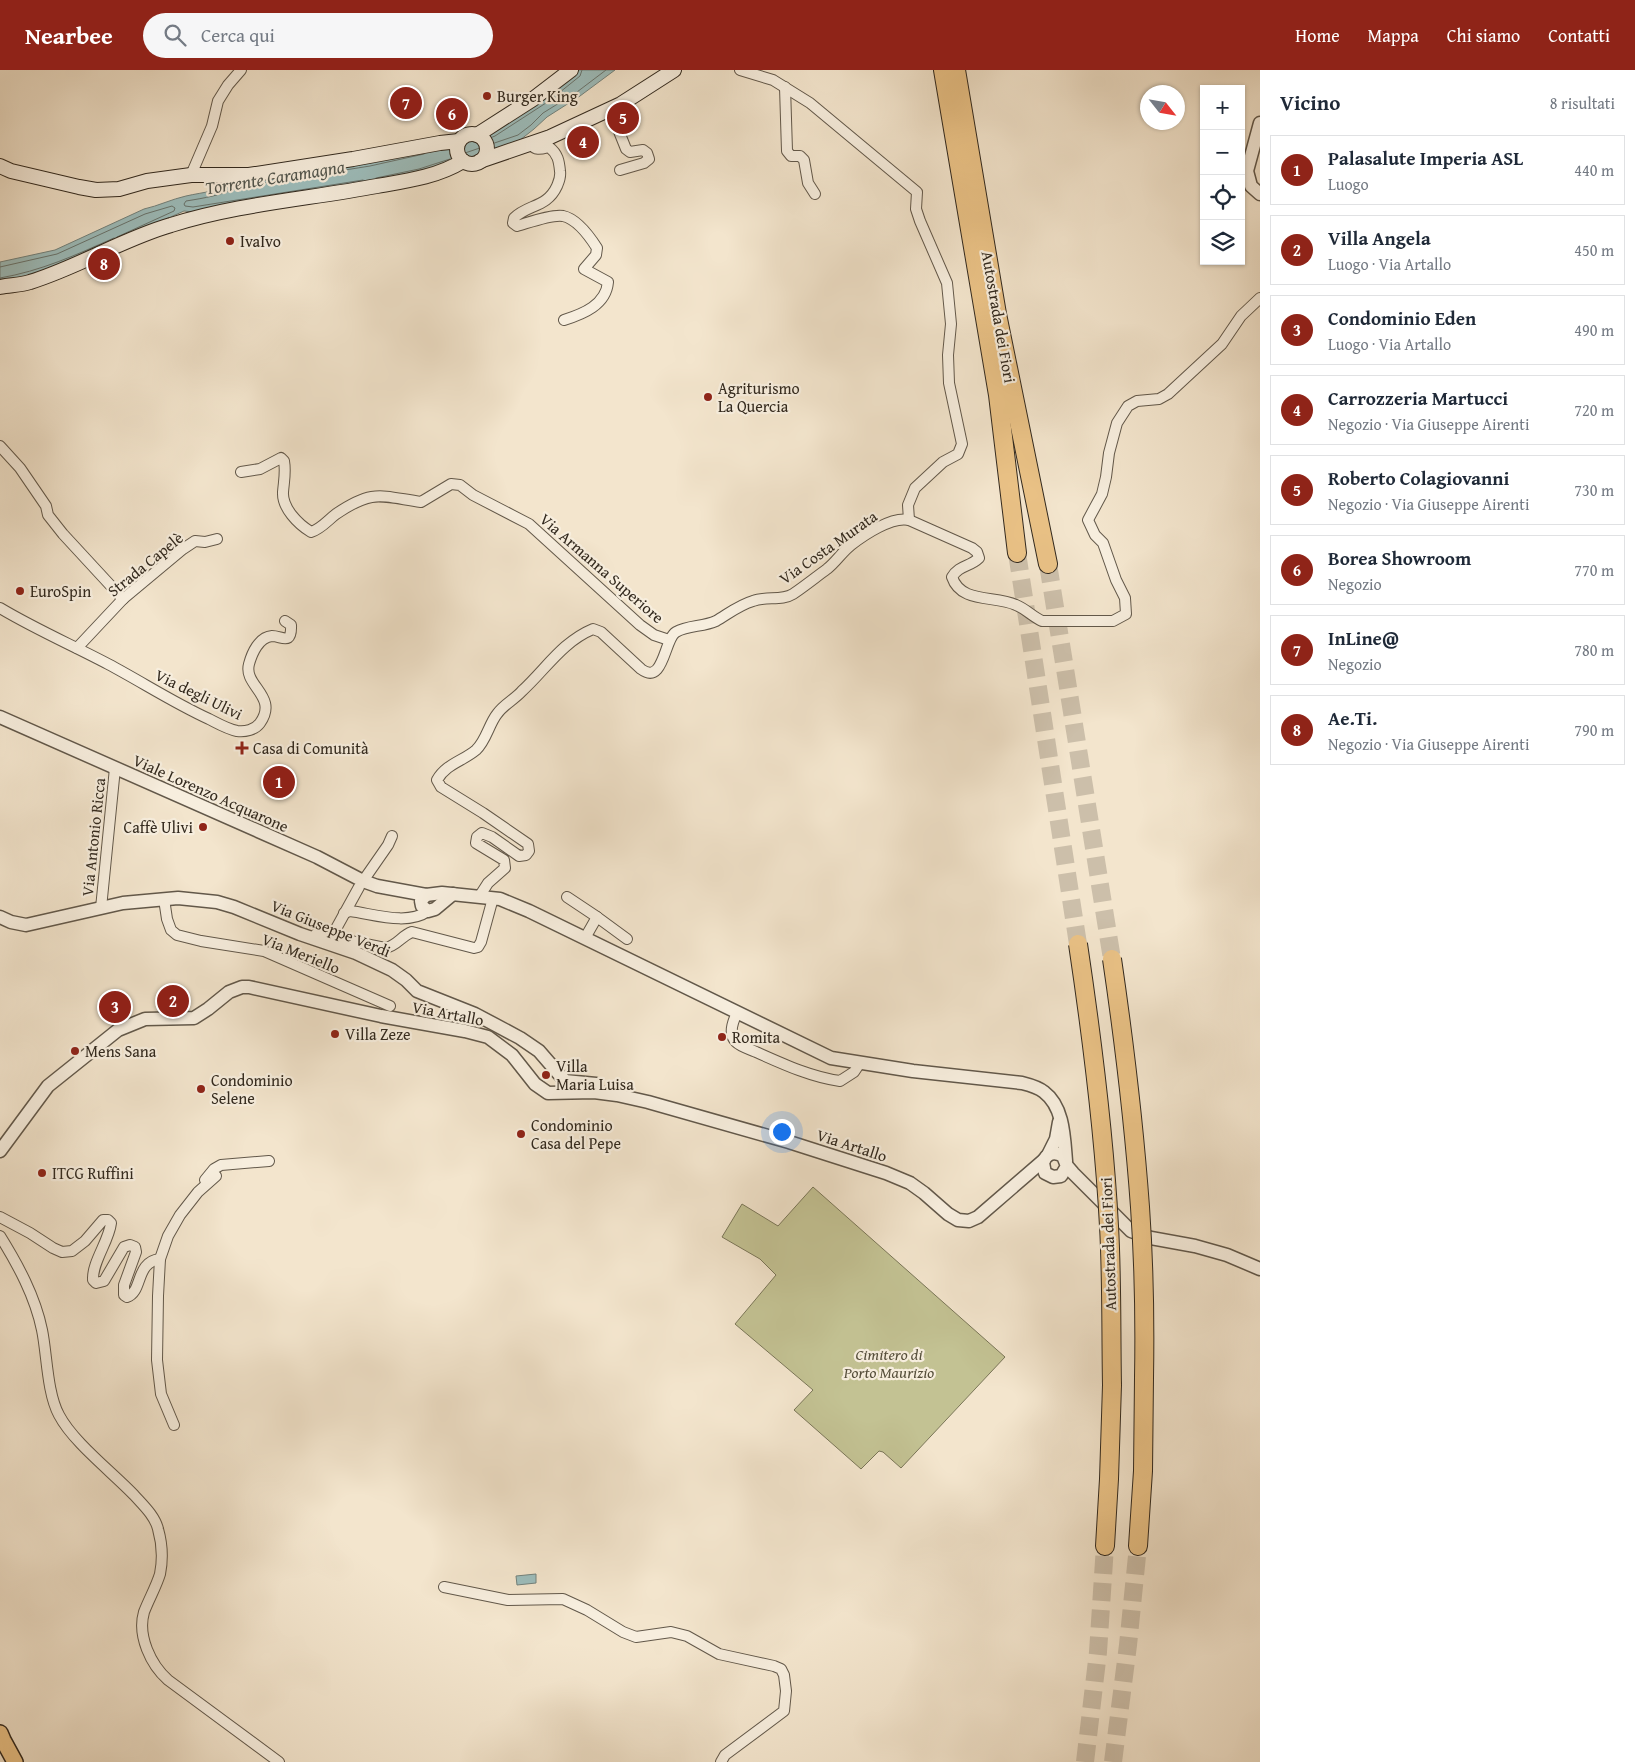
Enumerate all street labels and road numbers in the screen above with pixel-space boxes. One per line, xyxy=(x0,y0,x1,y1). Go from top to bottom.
street label: Autostrada dei Fiori xyxy=(976,249,1022,385)
street label: Via Costa Murata xyxy=(774,504,882,590)
street label: Via Armanna Superiore xyxy=(535,507,669,629)
street label: Strada Capelè xyxy=(102,526,188,602)
street label: Via degli Ulivi xyxy=(151,662,247,726)
street label: Viale Lorenzo Acquarone xyxy=(129,748,293,838)
street label: Via Antonio Ricca xyxy=(75,776,111,898)
street label: Via Giuseppe Verdi xyxy=(267,893,395,963)
street label: Via Meriello xyxy=(258,926,344,980)
street label: Via Artallo xyxy=(410,994,486,1032)
street label: Via Artallo xyxy=(814,1122,890,1168)
street label: Autostrada dei Fiori xyxy=(1094,1176,1122,1311)

